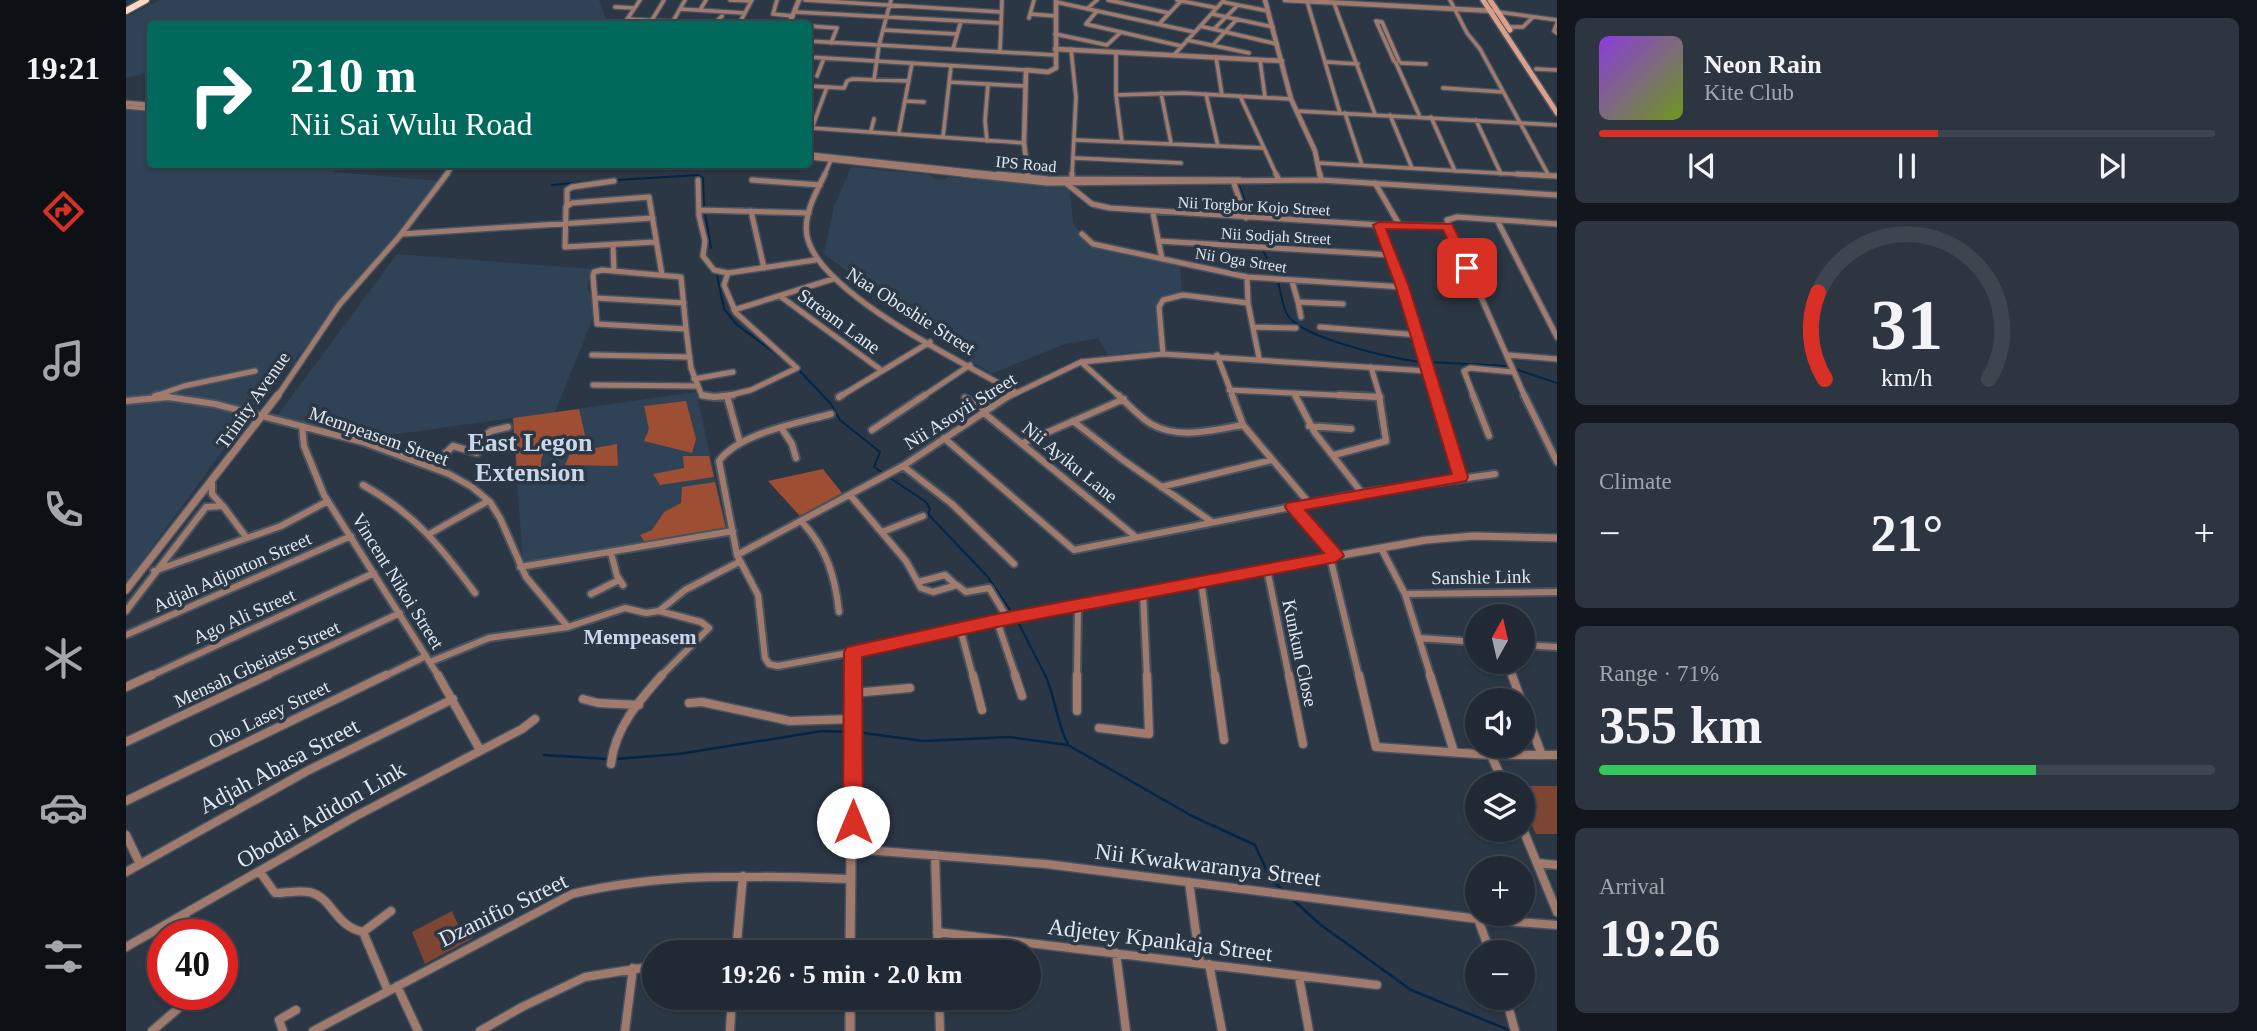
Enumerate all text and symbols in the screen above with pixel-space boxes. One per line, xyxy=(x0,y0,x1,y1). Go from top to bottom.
text: 210 m xyxy=(290,48,417,103)
icon: right xyxy=(175,49,266,140)
text: 19:21 xyxy=(26,50,100,86)
text: Neon Rain xyxy=(1704,50,1822,79)
text: Kite Club xyxy=(1704,80,1794,105)
text: Nii Sai Wulu Road xyxy=(290,106,533,142)
icon: previous xyxy=(1683,147,1721,185)
icon: pause xyxy=(1888,147,1926,185)
icon: next xyxy=(2093,147,2131,185)
street label: IPS Road xyxy=(995,153,1057,175)
icon: directions xyxy=(39,187,88,236)
street label: Nii Torgbor Kojo Street xyxy=(1177,194,1331,220)
street label: Nii Sodjah Street xyxy=(1220,225,1332,248)
pin xyxy=(1437,238,1497,298)
street label: Nii Oga Street xyxy=(1194,244,1289,277)
icon: arrive xyxy=(1448,249,1486,287)
street label: Naa Oboshie Street xyxy=(843,263,980,359)
street label: Stream Lane xyxy=(794,284,884,358)
text: 31 xyxy=(1871,284,1943,365)
icon: music xyxy=(39,336,88,385)
street label: Trinity Avenue xyxy=(212,347,294,453)
text: km/h xyxy=(1881,364,1933,391)
street label: Nii Asoyii Street xyxy=(900,368,1020,454)
street label: Mempeasem Street xyxy=(306,402,452,470)
street label: Nii Ayiku Lane xyxy=(1018,417,1122,507)
district label: East Legon Extension xyxy=(468,428,593,487)
text: Climate xyxy=(1599,469,1672,494)
icon: phone xyxy=(39,485,88,534)
text: 21° xyxy=(1871,505,1943,562)
street label: Vincent Nikoi Street xyxy=(348,509,449,653)
text: − xyxy=(1599,512,1620,554)
text: + xyxy=(2194,512,2215,554)
street label: Adjah Adjonton Street xyxy=(150,527,315,616)
street label: Sanshie Link xyxy=(1431,566,1532,588)
street label: Ago Ali Street xyxy=(190,584,299,648)
street label: Kunkun Close xyxy=(1278,597,1322,709)
north arrow xyxy=(1465,604,1535,674)
map controls xyxy=(1465,604,1535,1010)
street label: Mensah Gbeiatse Street xyxy=(171,616,344,712)
district label: Mempeasem xyxy=(583,625,697,649)
icon: climate xyxy=(39,634,88,683)
text: Range · 71% xyxy=(1599,661,1719,686)
street label: Oko Lasey Street xyxy=(205,675,334,752)
button: sound xyxy=(1465,688,1535,758)
text: 355 km xyxy=(1599,697,1762,754)
street label: Adjah Abasa Street xyxy=(195,713,364,819)
street label: Obodai Adidon Link xyxy=(232,756,410,873)
button: layers xyxy=(1465,772,1535,842)
icon: car xyxy=(39,783,88,832)
position arrow xyxy=(816,785,890,859)
street label: Nii Kwakwaranya Street xyxy=(1094,839,1323,891)
button: + xyxy=(1465,856,1535,926)
street label: Dzanifio Street xyxy=(435,868,572,952)
text: Arrival xyxy=(1599,874,1665,899)
text: 19:26 xyxy=(1599,910,1720,967)
street label: Adjetey Kpankaja Street xyxy=(1046,914,1274,966)
speed limit sign: 40 xyxy=(147,919,238,1010)
icon: filters xyxy=(39,932,88,981)
button: − xyxy=(1465,940,1535,1010)
text: 19:26 · 5 min · 2.0 km xyxy=(721,960,962,989)

